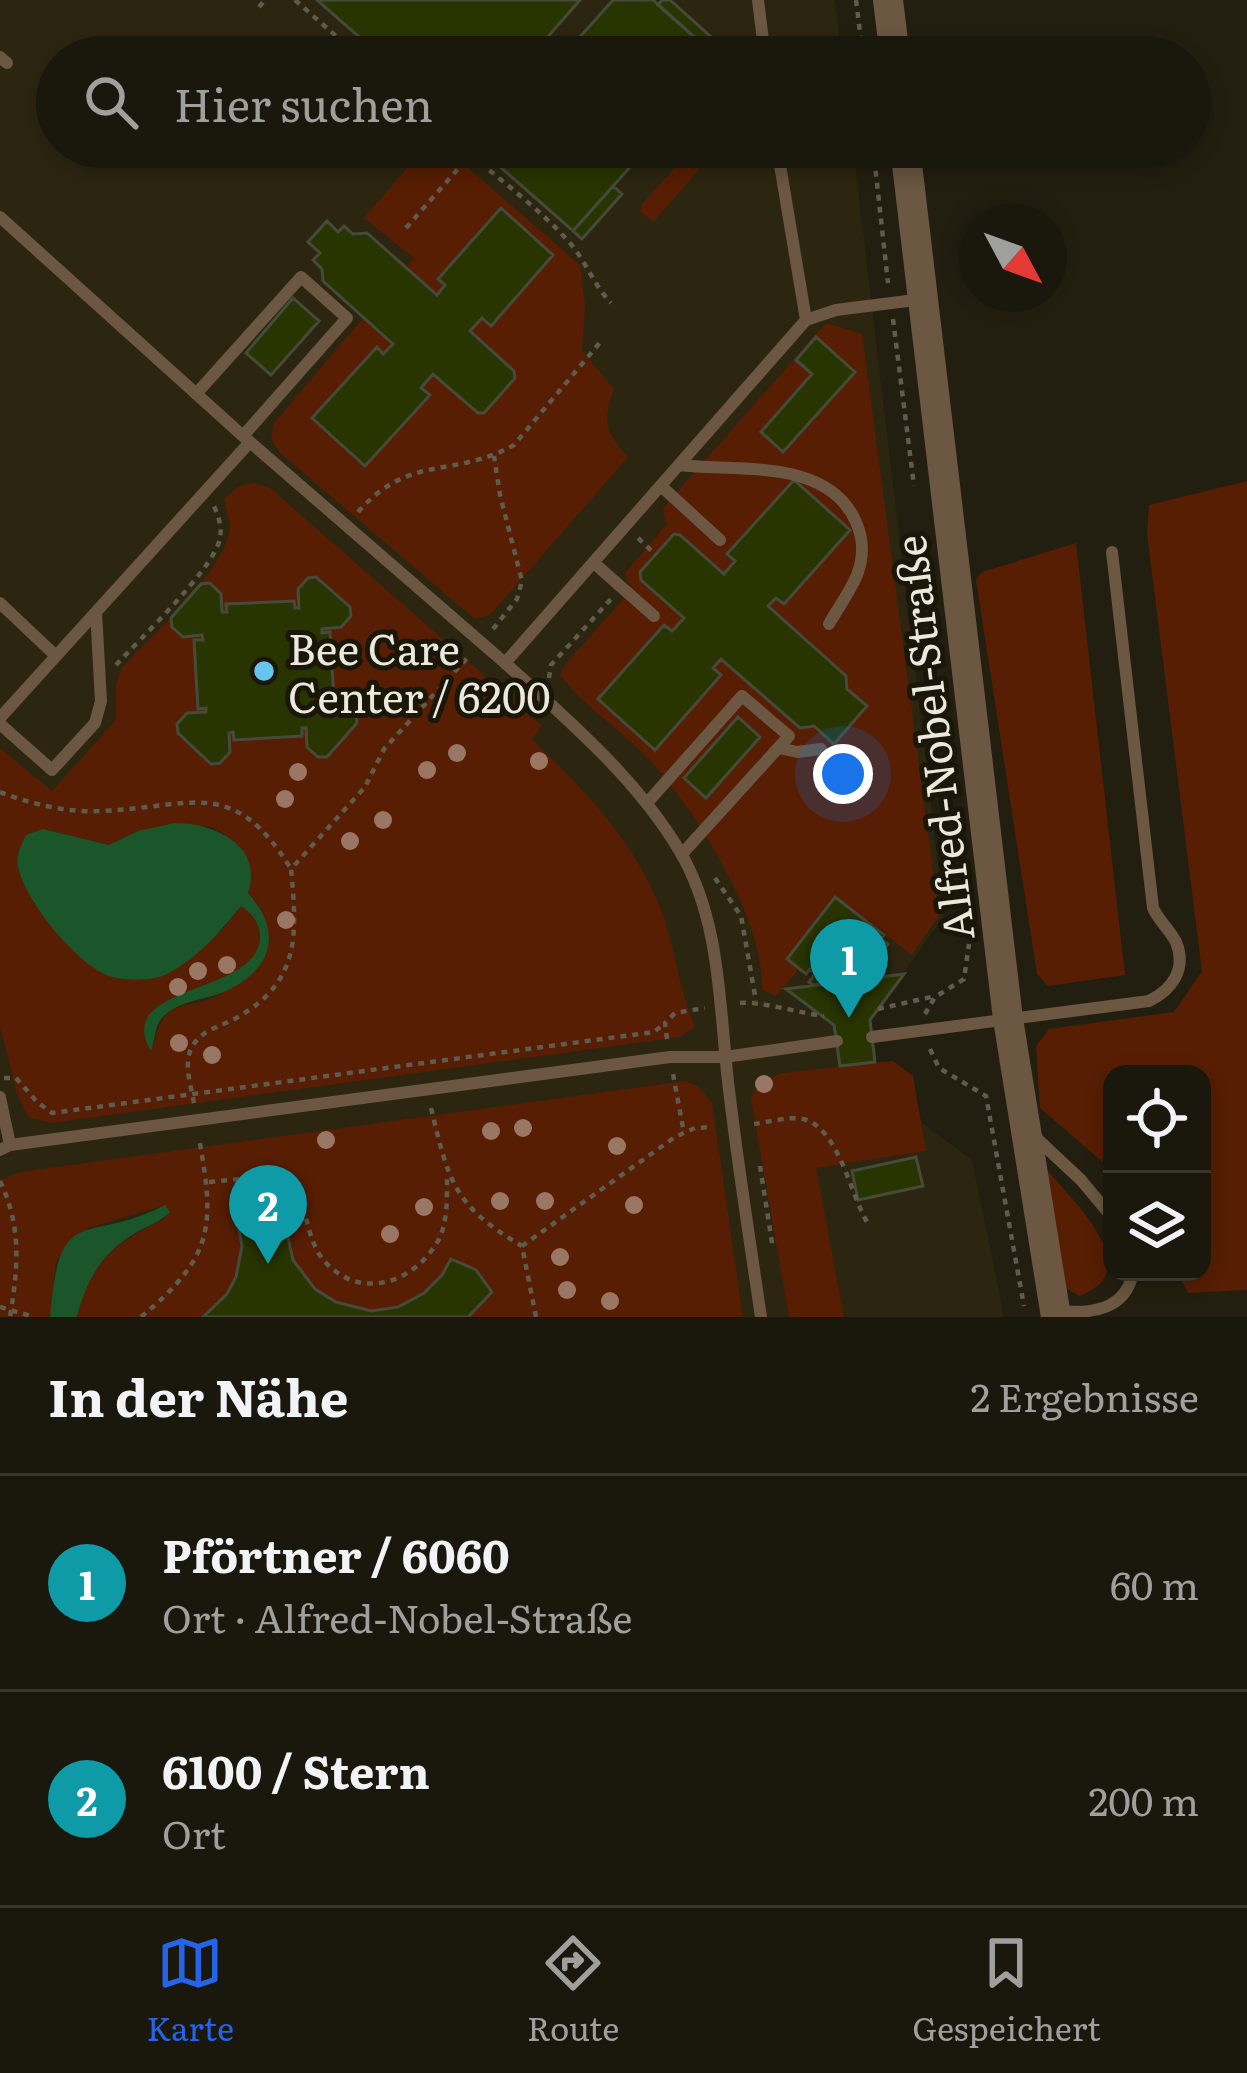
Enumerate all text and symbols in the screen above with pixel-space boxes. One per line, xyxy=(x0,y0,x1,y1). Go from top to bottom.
search box xyxy=(36,36,1211,168)
icon: search xyxy=(78,69,144,135)
text: Hier suchen xyxy=(174,69,433,136)
north arrow xyxy=(959,204,1067,312)
street label: Alfred-Nobel-Straße xyxy=(876,532,988,944)
place label: Bee Care Center / 6200 xyxy=(288,616,550,726)
marker: Bee Care Center / 6200 xyxy=(251,658,277,684)
your location xyxy=(813,744,873,804)
pin: 1 xyxy=(810,919,888,1018)
map controls xyxy=(1103,1065,1211,1281)
button: locate xyxy=(1103,1065,1211,1173)
pin: 2 xyxy=(229,1165,307,1264)
button: layers xyxy=(1103,1173,1211,1281)
text: In der Nähe xyxy=(48,1357,349,1433)
text: 2 Ergebnisse xyxy=(970,1366,1199,1424)
text: Pförtner / 6060 xyxy=(162,1520,510,1587)
text: 1 xyxy=(79,1554,95,1612)
text: 60 m xyxy=(1110,1554,1199,1612)
text: Ort · Alfred-Nobel-Straße xyxy=(162,1587,633,1645)
text: 6100 / Stern xyxy=(162,1736,430,1803)
text: 2 xyxy=(77,1770,97,1828)
text: 200 m xyxy=(1089,1770,1199,1828)
text: Ort xyxy=(162,1803,226,1861)
tab: Karte xyxy=(146,1930,234,2051)
tab: Route xyxy=(527,1930,619,2051)
tab: Gespeichert xyxy=(912,1930,1101,2051)

